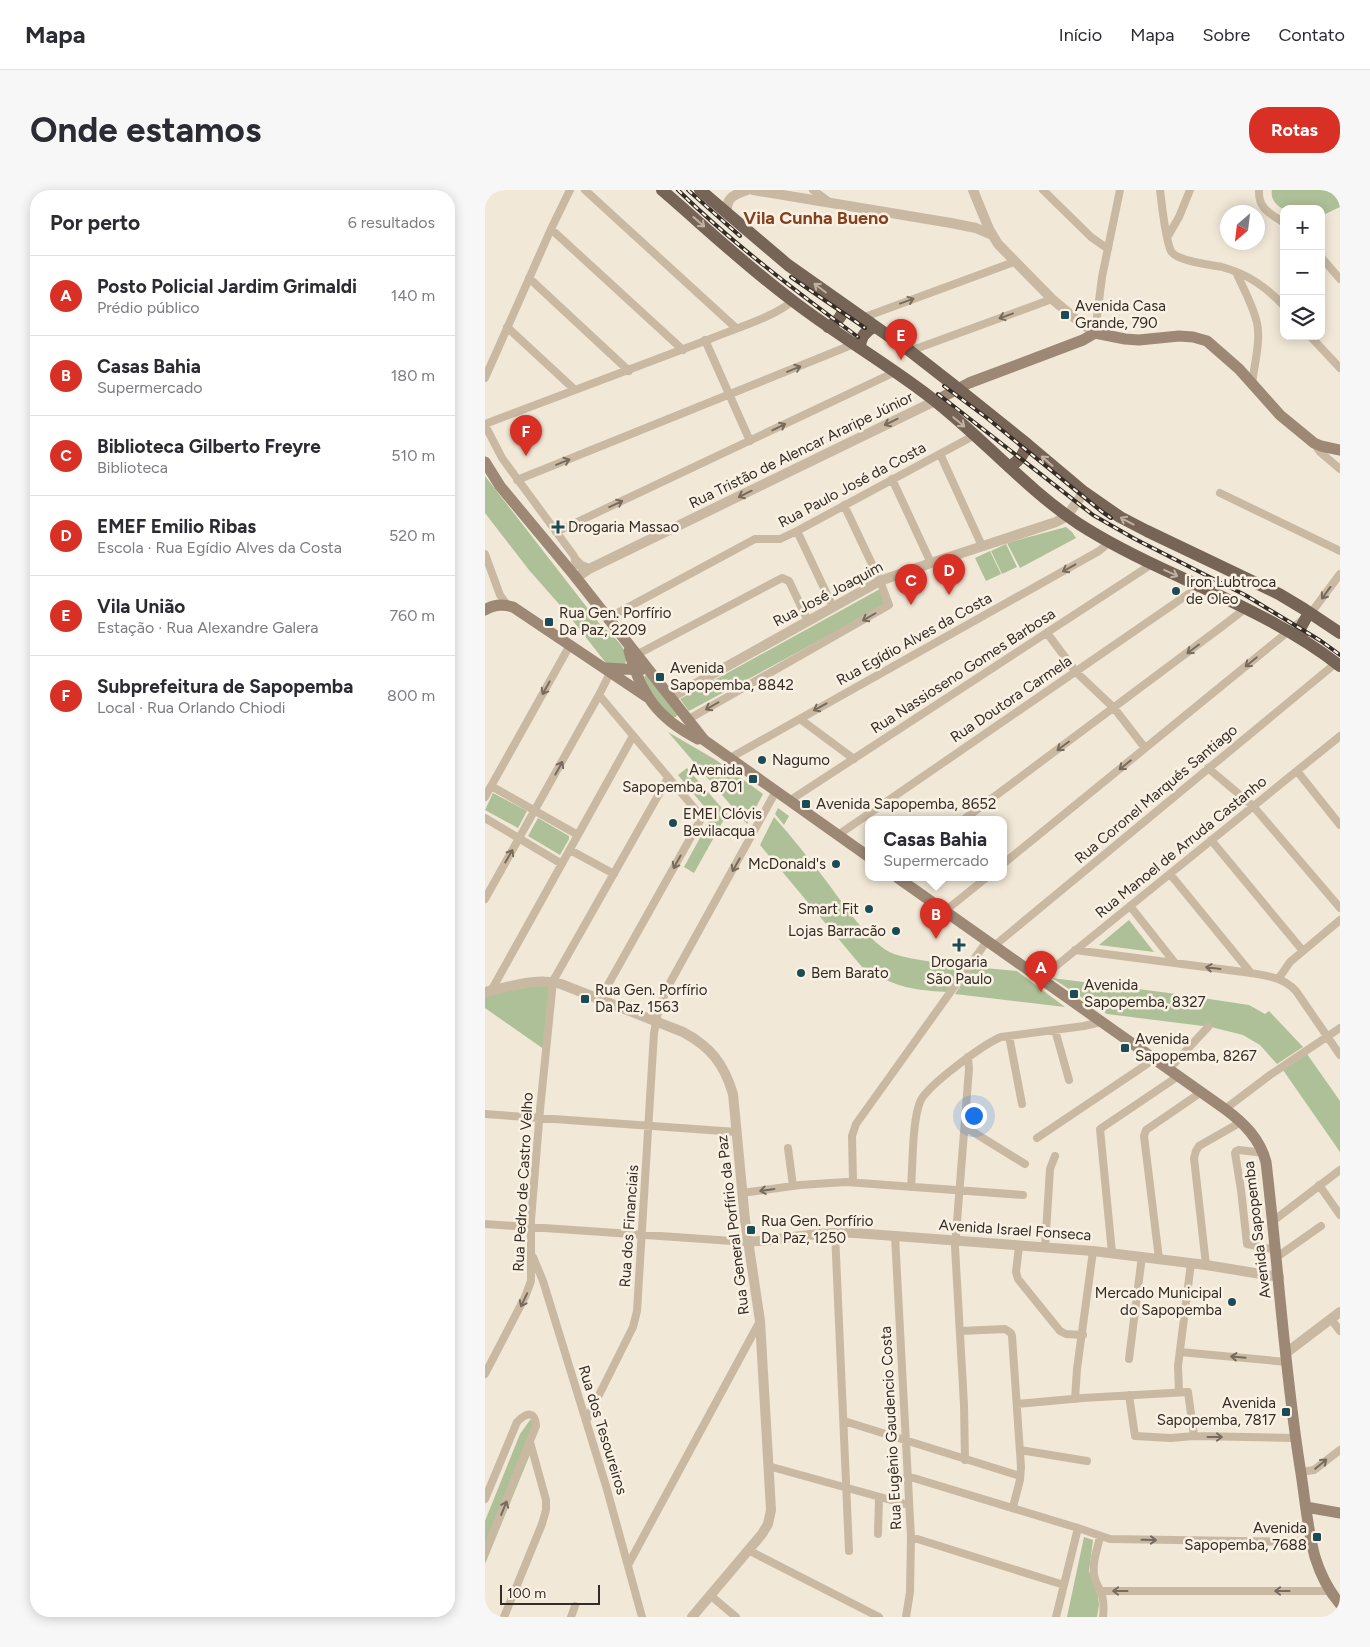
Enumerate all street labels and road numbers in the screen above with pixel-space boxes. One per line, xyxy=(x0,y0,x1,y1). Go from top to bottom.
street label: Rua Tristão de Alencar Araripe Júnior xyxy=(686,388,916,512)
street label: Rua Paulo José da Costa xyxy=(775,438,929,532)
street label: Rua José Joaquim xyxy=(770,557,886,631)
street label: Rua Egídio Alves da Costa xyxy=(833,589,995,689)
street label: Rua Nassioseno Gomes Barbosa xyxy=(867,605,1059,737)
street label: Rua Doutora Carmela xyxy=(947,652,1075,746)
street label: Rua Coronel Marqués Santiago xyxy=(1071,720,1241,867)
street label: Rua Manoel de Arruda Castanho xyxy=(1092,772,1271,922)
street label: Rua Pedro de Castro Velho xyxy=(509,1091,537,1272)
street label: Rua General Porfírio da Paz xyxy=(713,1134,753,1316)
street label: Avenida Sapopemba xyxy=(1240,1160,1274,1300)
street label: Rua dos Financiais xyxy=(616,1164,642,1288)
street label: Avenida Israel Fonseca xyxy=(938,1216,1092,1244)
street label: Rua Eugênio Gaudencio Costa xyxy=(877,1326,905,1530)
street label: Rua dos Tesoureiros xyxy=(575,1363,631,1497)

